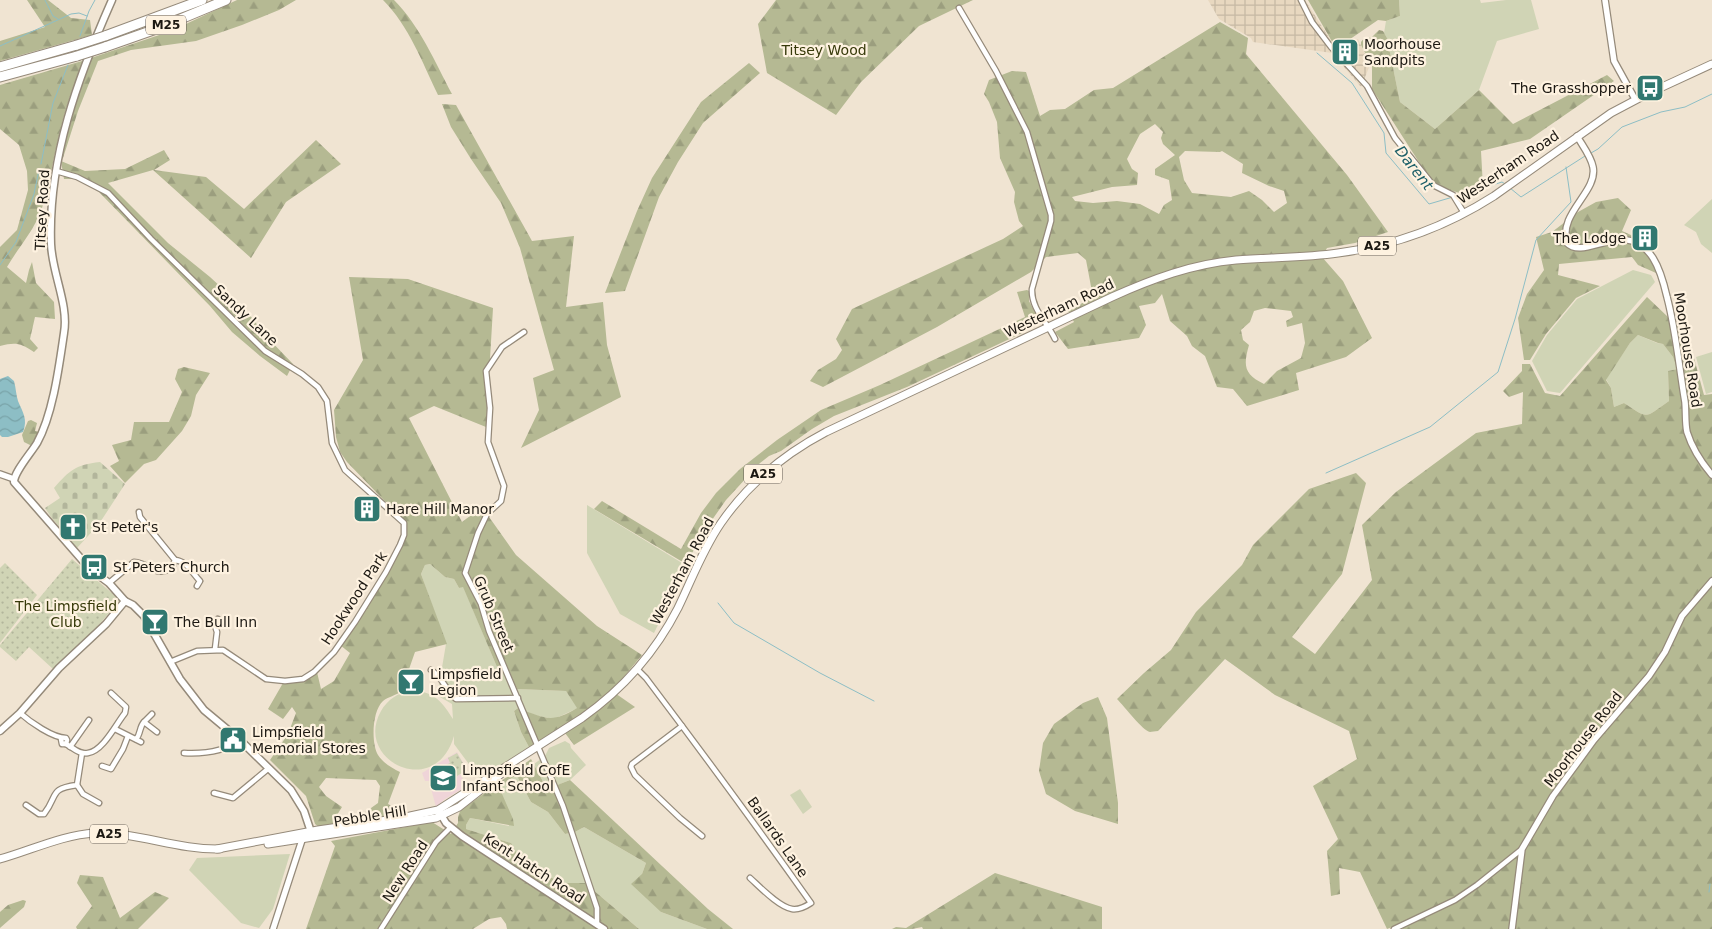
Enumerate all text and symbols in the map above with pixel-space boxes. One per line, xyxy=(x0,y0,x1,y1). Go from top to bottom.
road number: M25 xyxy=(146,16,186,34)
place label: Moorhouse Sandpits xyxy=(1364,36,1441,68)
building icon: Moorhouse Sandpits xyxy=(1330,37,1360,67)
park label: Titsey Wood xyxy=(780,42,867,58)
bus stop icon: The Grasshopper xyxy=(1635,73,1665,103)
place label: The Grasshopper xyxy=(1510,80,1631,96)
street label: Westerham Road xyxy=(1454,127,1562,207)
water label: Darent xyxy=(1391,142,1438,195)
street label: Titsey Road xyxy=(32,169,52,252)
building icon: The Lodge xyxy=(1630,223,1660,253)
place label: The Lodge xyxy=(1552,230,1626,246)
road number: A25 xyxy=(1358,237,1396,256)
street label: Westerham Road xyxy=(1002,276,1116,340)
street label: Sandy Lane xyxy=(211,281,281,349)
street label: Moorhouse Road xyxy=(1671,291,1705,409)
road number: A25 xyxy=(744,464,782,484)
building icon: Hare Hill Manor xyxy=(352,494,382,524)
place label: Hare Hill Manor xyxy=(386,501,494,517)
church icon: St Peter's xyxy=(58,512,88,542)
street label: Westerham Road xyxy=(647,515,717,627)
place label: St Peter's xyxy=(92,519,158,535)
street label: Hookwood Park xyxy=(318,548,391,648)
bus stop icon: St Peters Church xyxy=(79,552,109,582)
place label: St Peters Church xyxy=(113,559,230,575)
street label: Grub Street xyxy=(471,573,517,655)
park label: The Limpsfield Club xyxy=(14,598,117,630)
bar icon: The Bull Inn xyxy=(140,607,170,637)
place label: The Bull Inn xyxy=(173,614,257,630)
place label: Limpsfield Legion xyxy=(430,666,502,698)
bar icon: Limpsfield Legion xyxy=(396,667,426,697)
street label: Moorhouse Road xyxy=(1541,688,1625,790)
place label: Limpsfield Memorial Stores xyxy=(252,724,366,756)
public building icon: Limpsfield Memorial Stores xyxy=(218,725,248,755)
place label: Limpsfield CofE Infant School xyxy=(462,762,570,794)
school or university icon: Limpsfield CofE Infant School xyxy=(428,763,458,793)
street label: Ballards Lane xyxy=(744,794,812,880)
street label: Pebble Hill xyxy=(332,802,408,830)
road number: A25 xyxy=(90,824,128,844)
street label: Kent Hatch Road xyxy=(481,830,587,906)
street label: New Road xyxy=(379,837,431,905)

